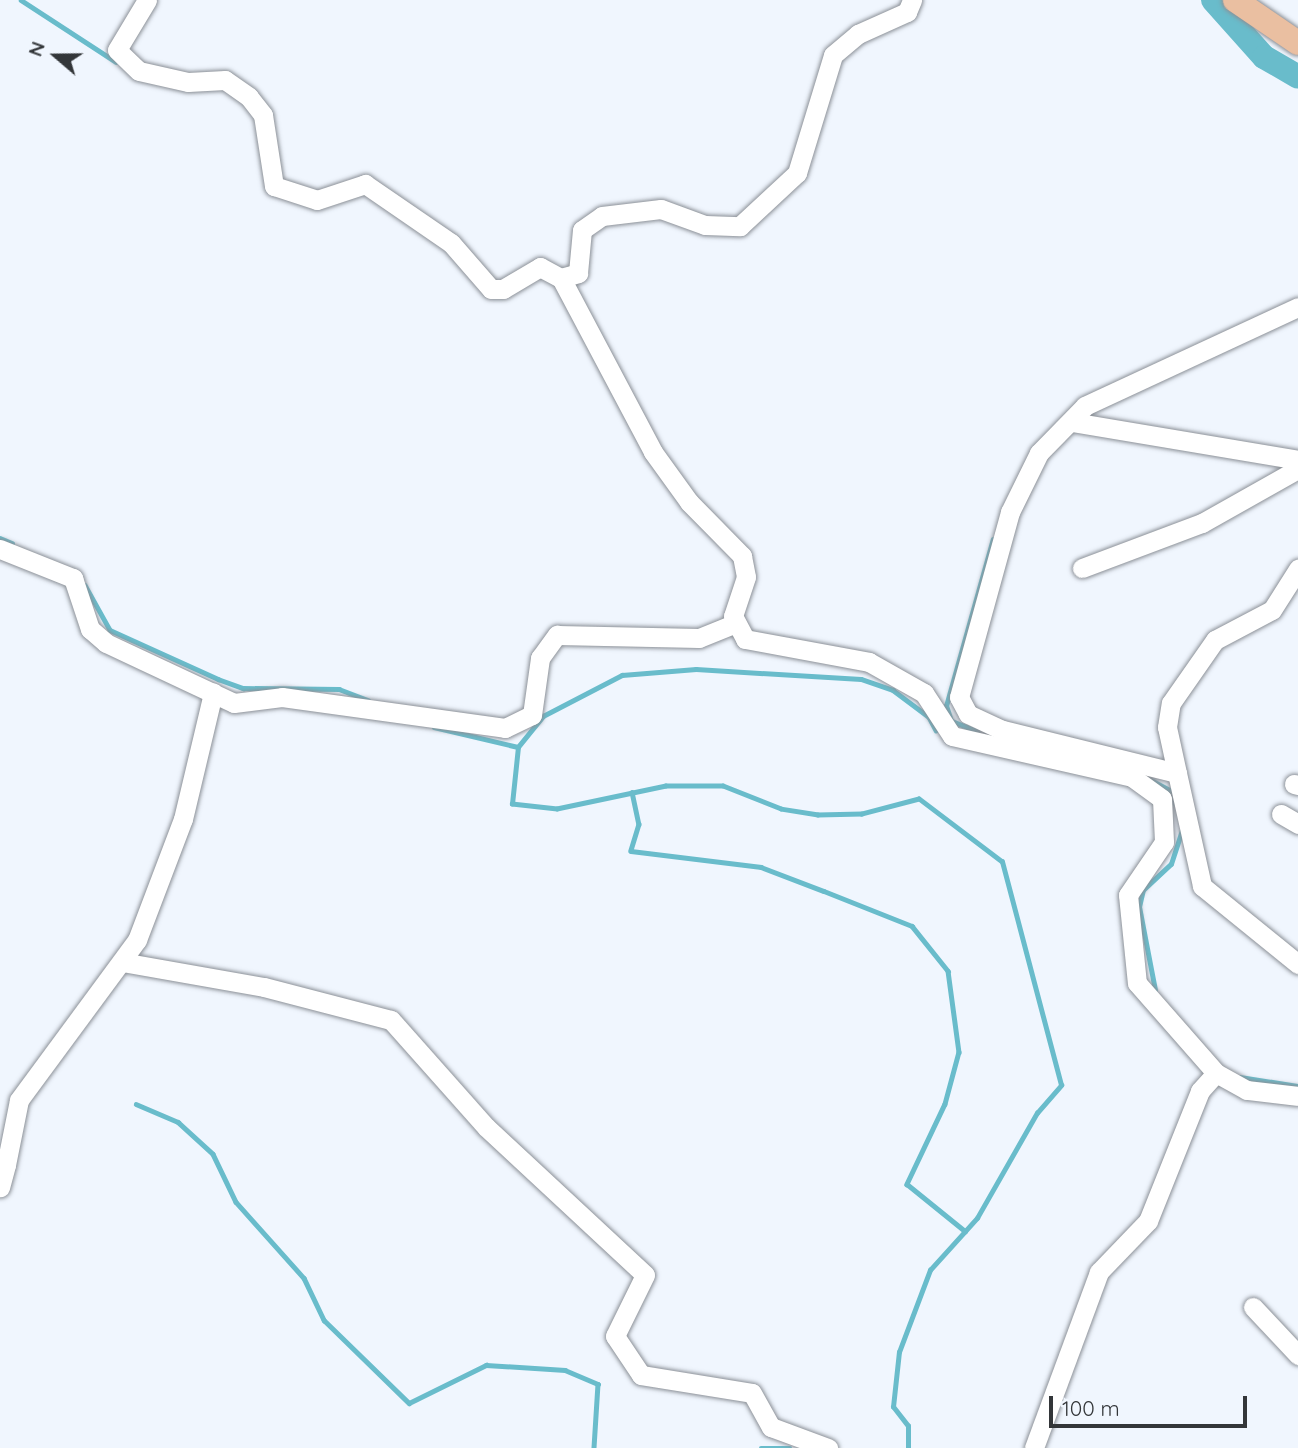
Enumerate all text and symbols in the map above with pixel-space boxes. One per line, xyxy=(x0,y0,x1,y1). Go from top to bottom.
north arrow xyxy=(21,21,91,91)
text: N xyxy=(23,38,50,59)
scale bar xyxy=(1053,1382,1251,1426)
text: 100 m xyxy=(1062,1395,1120,1421)

